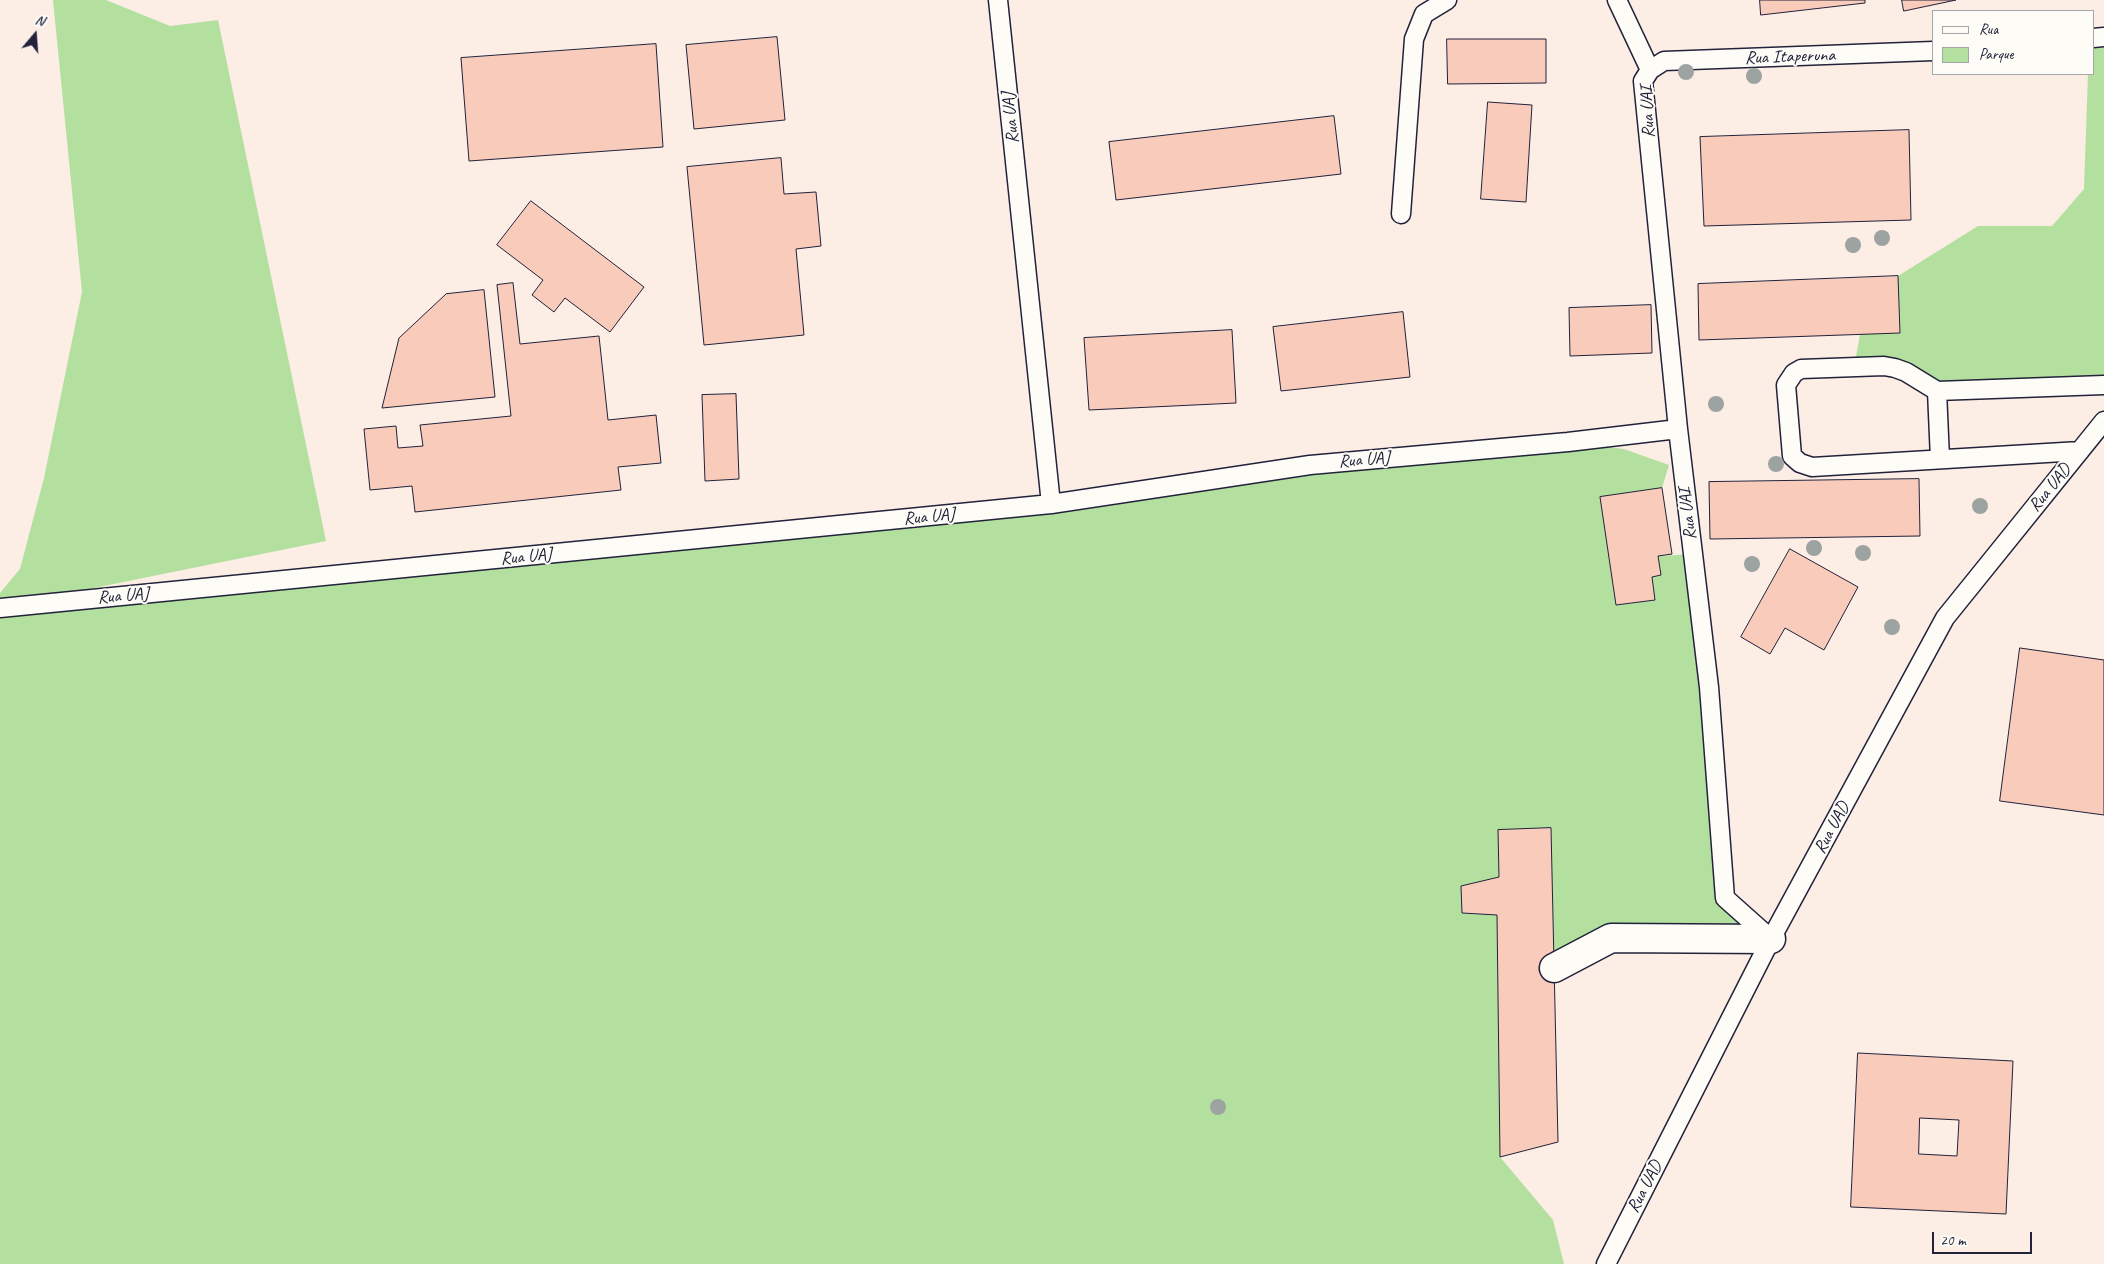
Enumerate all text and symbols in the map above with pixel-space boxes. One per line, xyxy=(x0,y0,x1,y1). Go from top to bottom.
north arrow xyxy=(10,10,60,60)
legend xyxy=(1932,10,2094,75)
text: N xyxy=(33,11,47,30)
text: Rua xyxy=(1979,20,1998,39)
street label: Rua Itaperuna xyxy=(1744,45,1836,69)
text: Parque xyxy=(1979,45,2013,64)
street label: Rua UAI xyxy=(1636,85,1660,139)
street label: Rua UAJ xyxy=(998,91,1024,145)
street label: Rua UAJ xyxy=(1338,447,1390,473)
street label: Rua UAD xyxy=(2024,460,2076,516)
street label: Rua UAI xyxy=(1674,487,1702,541)
street label: Rua UAJ xyxy=(902,504,956,530)
street label: Rua UAJ xyxy=(499,544,553,570)
street label: Rua UAJ xyxy=(97,583,149,609)
street label: Rua UAD xyxy=(1809,798,1855,858)
street label: Rua UAD xyxy=(1623,1157,1667,1217)
scale bar xyxy=(1934,1222,2034,1254)
text: 20 m xyxy=(1940,1231,1966,1250)

